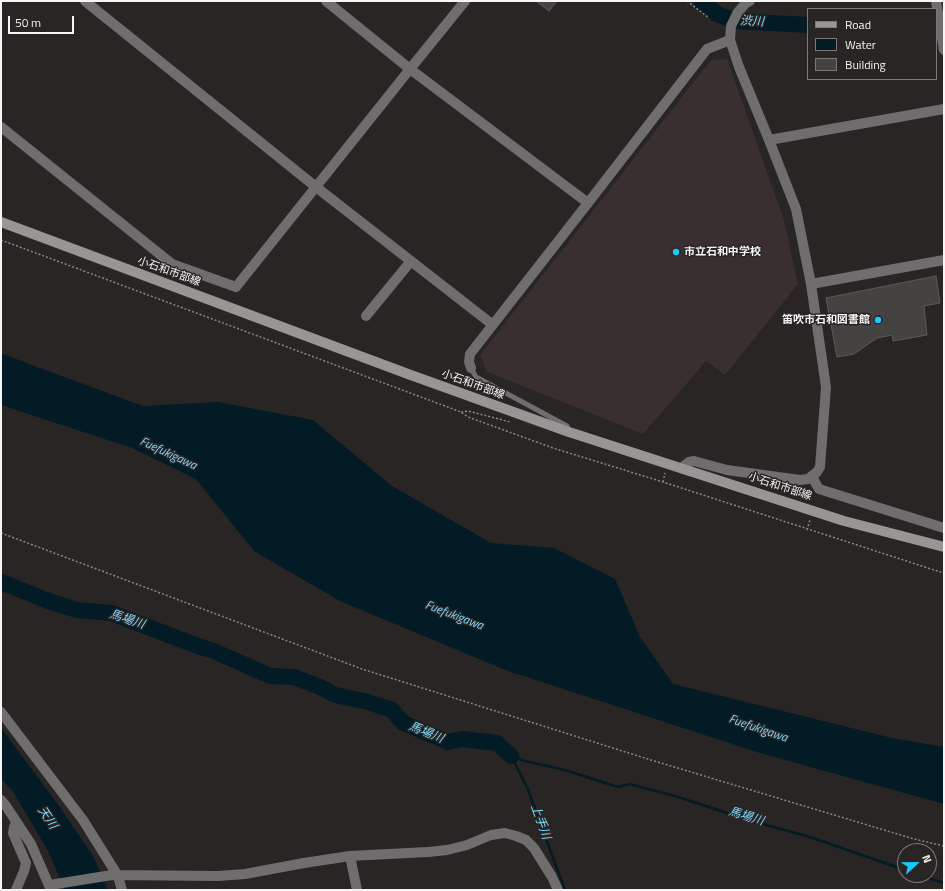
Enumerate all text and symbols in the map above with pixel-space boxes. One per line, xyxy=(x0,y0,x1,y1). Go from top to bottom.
scale bar xyxy=(10,8,76,34)
legend xyxy=(807,8,937,80)
text: 50 m xyxy=(15,13,41,32)
water label: 渋川 xyxy=(740,14,764,30)
text: Road xyxy=(845,15,871,34)
text: Water xyxy=(845,35,876,54)
text: Building xyxy=(845,55,886,74)
place label: 市立石和中学校 xyxy=(684,245,761,259)
marker: 市立石和中学校 xyxy=(671,247,681,257)
street label: 小石和市部線 xyxy=(136,255,202,289)
place label: 笛吹市石和図書館 xyxy=(782,313,870,327)
marker: 笛吹市石和図書館 xyxy=(873,315,883,325)
street label: 小石和市部線 xyxy=(440,368,506,402)
water label: Fuefukigawa xyxy=(137,435,199,473)
street label: 小石和市部線 xyxy=(747,471,813,503)
water label: Fuefukigawa xyxy=(423,598,485,634)
water label: 馬場川 xyxy=(108,608,146,632)
water label: Fuefukigawa xyxy=(727,712,789,746)
water label: 馬場川 xyxy=(407,720,445,746)
water label: 上手川 xyxy=(527,803,553,841)
water label: 天川 xyxy=(34,804,60,832)
water label: 馬場川 xyxy=(727,805,765,829)
north arrow xyxy=(897,843,937,883)
text: N xyxy=(918,852,936,865)

